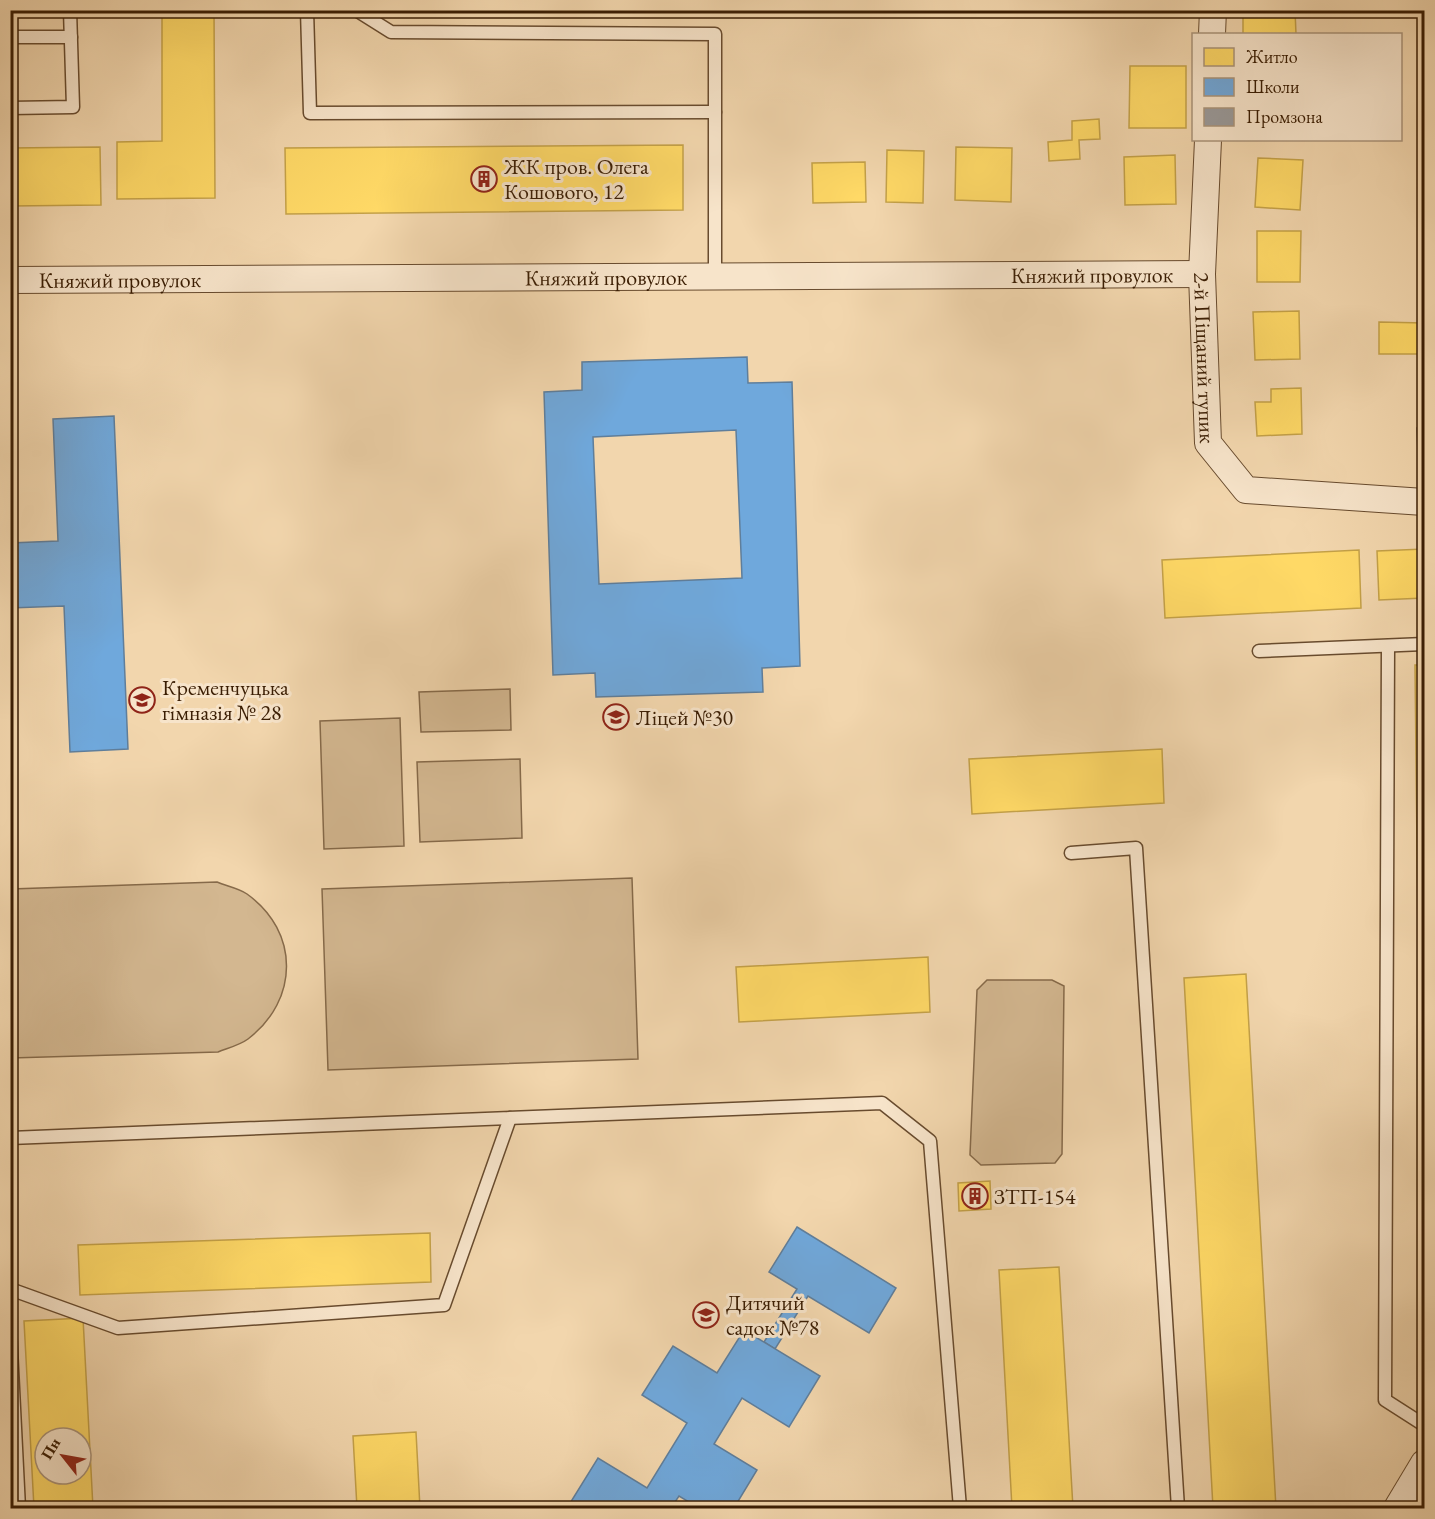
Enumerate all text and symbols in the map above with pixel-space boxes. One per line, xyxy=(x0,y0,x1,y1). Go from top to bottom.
legend xyxy=(1192,33,1402,141)
text: Житло xyxy=(1245,45,1298,68)
text: Школи xyxy=(1246,75,1300,98)
text: Промзона xyxy=(1246,105,1323,128)
place label: ЖК пров. Олега Кошового, 12 xyxy=(503,152,649,206)
building icon: ЖК пров. Олега Кошового, 12 xyxy=(469,164,499,194)
street label: Княжий провулок xyxy=(1011,260,1174,290)
street label: Княжий провулок xyxy=(525,263,688,292)
street label: Княжий провулок xyxy=(39,265,202,295)
street label: 2-й Піщаний тупик xyxy=(1187,272,1222,444)
place label: Кременчуцька гімназія № 28 xyxy=(162,673,289,727)
school or university icon: Кременчуцька гімназія № 28 xyxy=(127,685,157,715)
school or university icon: Ліцей №30 xyxy=(601,702,631,732)
place label: Ліцей №30 xyxy=(636,703,734,732)
building icon: ЗТП-154 xyxy=(960,1181,990,1211)
place label: ЗТП-154 xyxy=(994,1182,1076,1211)
place label: Дитячий садок №78 xyxy=(726,1288,819,1342)
school or university icon: Дитячий садок №78 xyxy=(691,1300,721,1330)
north arrow xyxy=(33,1426,93,1486)
text: Пн xyxy=(36,1434,65,1463)

